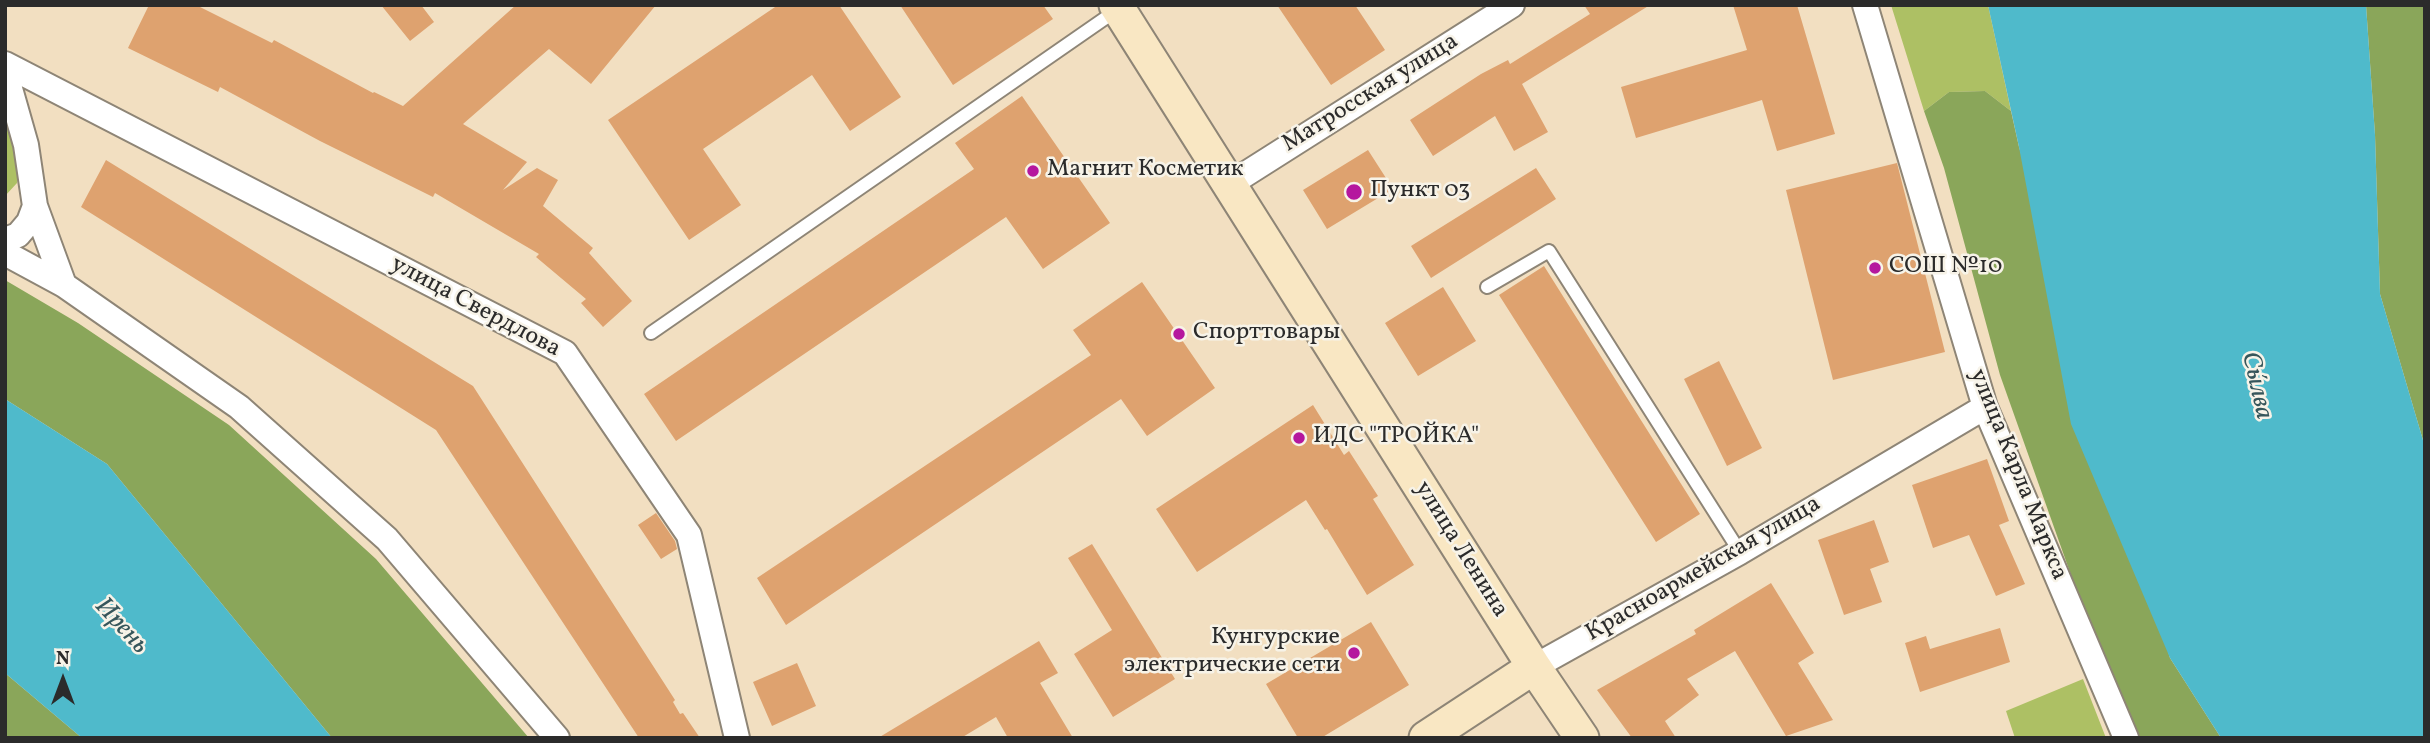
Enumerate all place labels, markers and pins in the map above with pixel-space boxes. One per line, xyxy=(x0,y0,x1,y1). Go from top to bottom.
place label: Магнит Косметик xyxy=(1047,157,1244,185)
marker: Магнит Косметик xyxy=(1025,163,1041,179)
place label: Пункт 03 xyxy=(1370,178,1470,206)
marker: Пункт 03 xyxy=(1344,182,1364,202)
place label: СОШ №10 xyxy=(1889,254,2003,282)
marker: СОШ №10 xyxy=(1867,260,1883,276)
place label: Спорттовары xyxy=(1193,320,1340,348)
marker: Спорттовары xyxy=(1171,326,1187,342)
place label: ИДС "ТРОЙКА" xyxy=(1313,424,1479,452)
marker: ИДС "ТРОЙКА" xyxy=(1291,430,1307,446)
place label: Кунгурские электрические сети xyxy=(1124,625,1340,681)
marker: Кунгурские электрические сети xyxy=(1346,645,1362,661)

